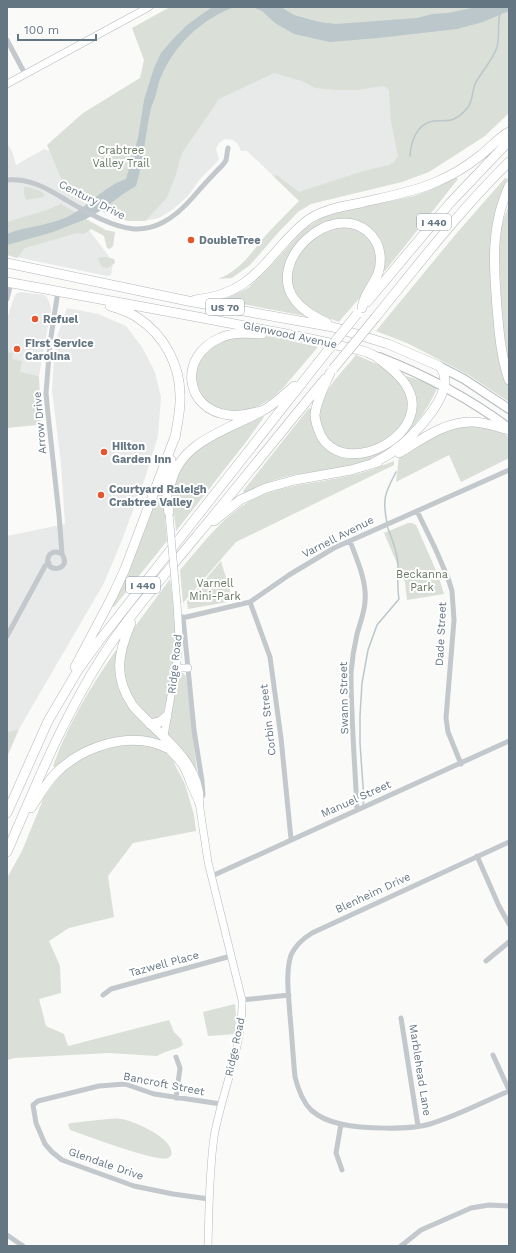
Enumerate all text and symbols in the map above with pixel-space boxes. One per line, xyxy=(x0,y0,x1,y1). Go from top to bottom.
scale bar xyxy=(18,16,96,42)
text: 100 m xyxy=(24,23,59,37)
park label: Crabtree Valley Trail xyxy=(92,144,150,170)
street label: Century Drive xyxy=(57,178,127,222)
road number: I 440 xyxy=(417,214,451,230)
place label: DoubleTree xyxy=(199,234,261,247)
marker: DoubleTree xyxy=(186,235,196,245)
road number: US 70 xyxy=(206,299,244,315)
place label: Refuel xyxy=(43,313,79,326)
marker: Refuel xyxy=(30,314,40,324)
street label: Glenwood Avenue xyxy=(242,319,338,351)
place label: First Service Carolina xyxy=(25,337,94,363)
marker: First Service Carolina xyxy=(12,344,22,354)
street label: Arrow Drive xyxy=(31,391,49,455)
place label: Hilton Garden Inn xyxy=(112,440,172,466)
marker: Hilton Garden Inn xyxy=(99,447,109,457)
place label: Courtyard Raleigh Crabtree Valley xyxy=(109,483,207,509)
marker: Courtyard Raleigh Crabtree Valley xyxy=(96,490,106,500)
street label: Varnell Avenue xyxy=(300,513,376,561)
park label: Beckanna Park xyxy=(396,568,448,594)
road number: I 440 xyxy=(126,577,160,593)
park label: Varnell Mini-Park xyxy=(189,577,241,603)
street label: Dade Street xyxy=(433,601,449,666)
street label: Ridge Road xyxy=(165,634,185,694)
street label: Swann Street xyxy=(337,661,351,735)
street label: Corbin Street xyxy=(257,683,279,757)
street label: Manuel Street xyxy=(319,778,393,820)
street label: Blenheim Drive xyxy=(333,870,413,916)
street label: Tazwell Place xyxy=(128,948,200,980)
street label: Ridge Road xyxy=(222,1016,248,1078)
street label: Marblehead Lane xyxy=(406,1023,434,1117)
street label: Bancroft Street xyxy=(122,1070,206,1098)
street label: Glendale Drive xyxy=(67,1145,145,1183)

